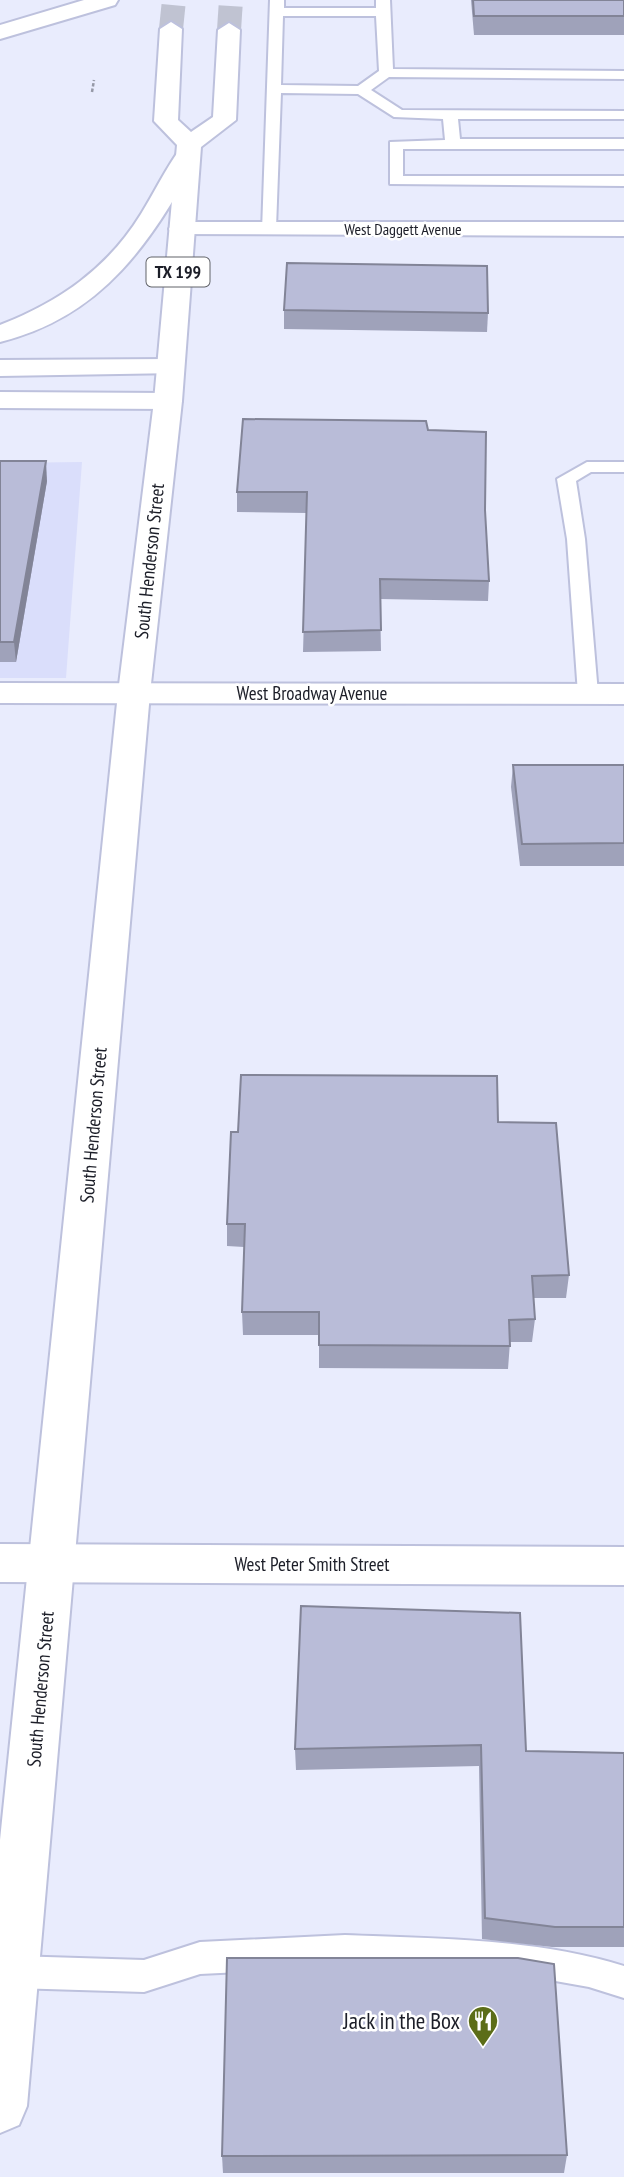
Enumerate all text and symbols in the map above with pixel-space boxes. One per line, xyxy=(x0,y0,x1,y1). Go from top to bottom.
street label: West Daggett Avenue xyxy=(344,219,462,239)
road number: TX 199 xyxy=(146,258,210,286)
street label: South Henderson Street xyxy=(129,481,169,640)
street label: West Broadway Avenue xyxy=(237,681,388,705)
street label: South Henderson Street xyxy=(74,1045,112,1204)
street label: West Peter Smith Street xyxy=(234,1552,390,1576)
street label: South Henderson Street xyxy=(21,1609,59,1768)
restaurant icon: Jack in the Box xyxy=(466,2004,500,2048)
place label: Jack in the Box xyxy=(342,2006,461,2035)

